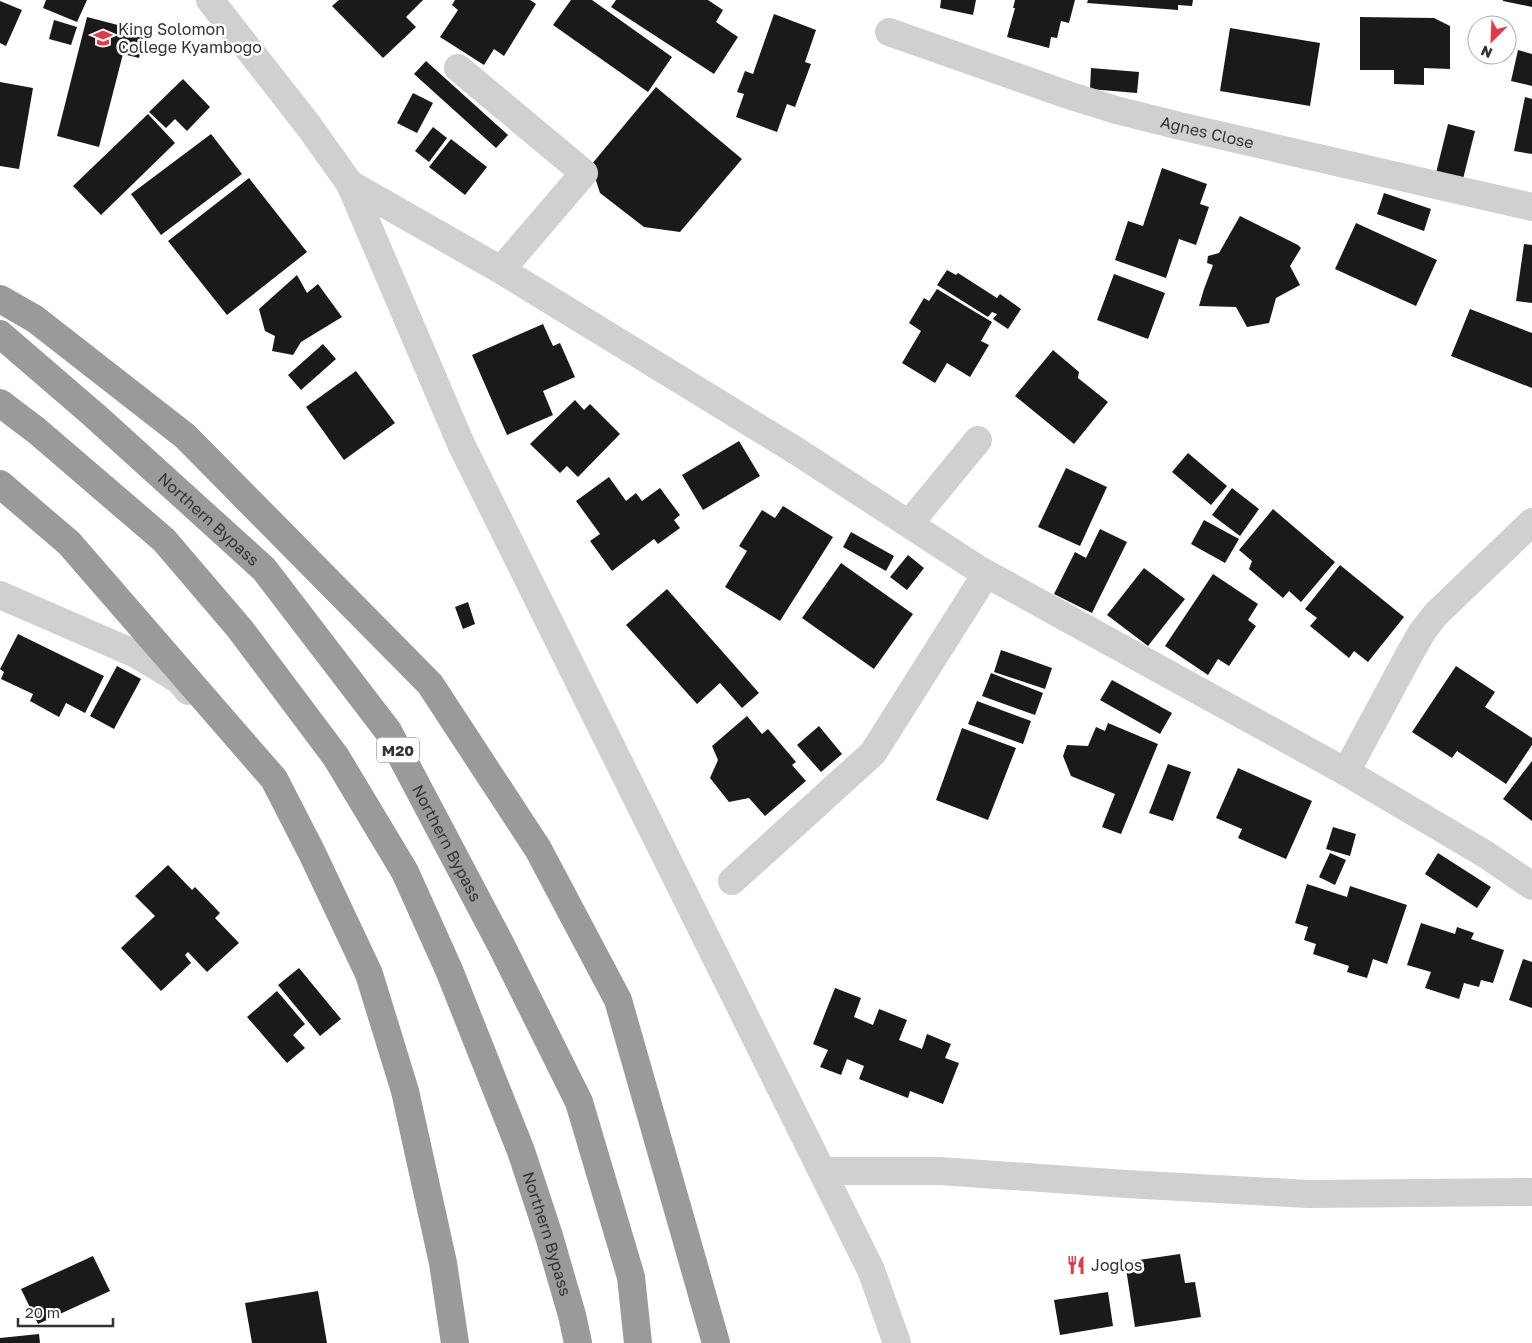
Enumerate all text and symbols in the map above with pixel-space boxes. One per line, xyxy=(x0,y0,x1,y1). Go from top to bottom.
north arrow xyxy=(1467,15,1517,65)
place label: King Solomon College Kyambogo xyxy=(118,19,262,57)
school or university icon: King Solomon College Kyambogo xyxy=(92,27,114,49)
text: N xyxy=(1478,42,1495,62)
street label: Agnes Close xyxy=(1159,112,1256,153)
street label: Northern Bypass xyxy=(154,468,263,570)
road number: M20 xyxy=(377,738,419,762)
street label: Northern Bypass xyxy=(408,781,486,905)
street label: Northern Bypass xyxy=(518,1169,576,1298)
restaurant icon: Joglos xyxy=(1065,1254,1087,1276)
place label: Joglos xyxy=(1091,1255,1142,1275)
scale bar xyxy=(18,1296,112,1328)
text: 20 m xyxy=(25,1303,60,1321)

